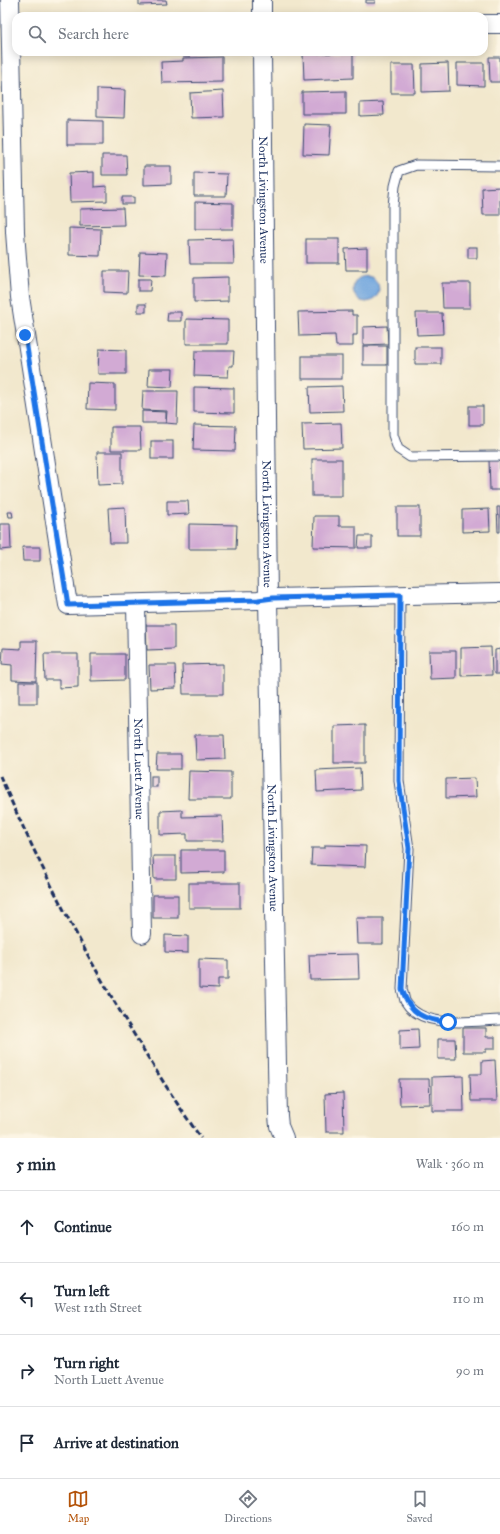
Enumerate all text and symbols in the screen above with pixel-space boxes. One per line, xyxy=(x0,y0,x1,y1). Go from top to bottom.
search box xyxy=(12,12,488,56)
icon: search xyxy=(26,23,48,45)
text: Search here xyxy=(58,25,129,43)
street label: North Livingston Avenue xyxy=(256,136,271,264)
route end xyxy=(16,326,34,344)
street label: North Livingston Avenue xyxy=(259,460,275,588)
street label: North Luett Avenue xyxy=(131,718,147,820)
street label: North Livingston Avenue xyxy=(265,784,281,912)
route start xyxy=(439,1013,457,1031)
text: 5 min xyxy=(16,1154,56,1175)
text: Walk · 360 m xyxy=(416,1156,484,1172)
icon: ahead xyxy=(16,1216,38,1238)
text: Continue xyxy=(54,1218,112,1236)
text: 160 m xyxy=(451,1219,484,1235)
text: Turn left xyxy=(54,1282,110,1300)
icon: left xyxy=(16,1288,38,1310)
text: 110 m xyxy=(452,1291,484,1307)
text: West 12th Street xyxy=(54,1300,142,1316)
text: Turn right xyxy=(54,1354,119,1372)
icon: right xyxy=(16,1360,38,1382)
text: 90 m xyxy=(456,1363,484,1379)
text: North Luett Avenue xyxy=(54,1372,164,1388)
icon: arrive xyxy=(16,1432,38,1454)
text: Arrive at destination xyxy=(54,1434,179,1452)
tab: Map xyxy=(67,1488,89,1525)
tab: Directions xyxy=(224,1488,272,1525)
tab: Saved xyxy=(406,1488,433,1525)

